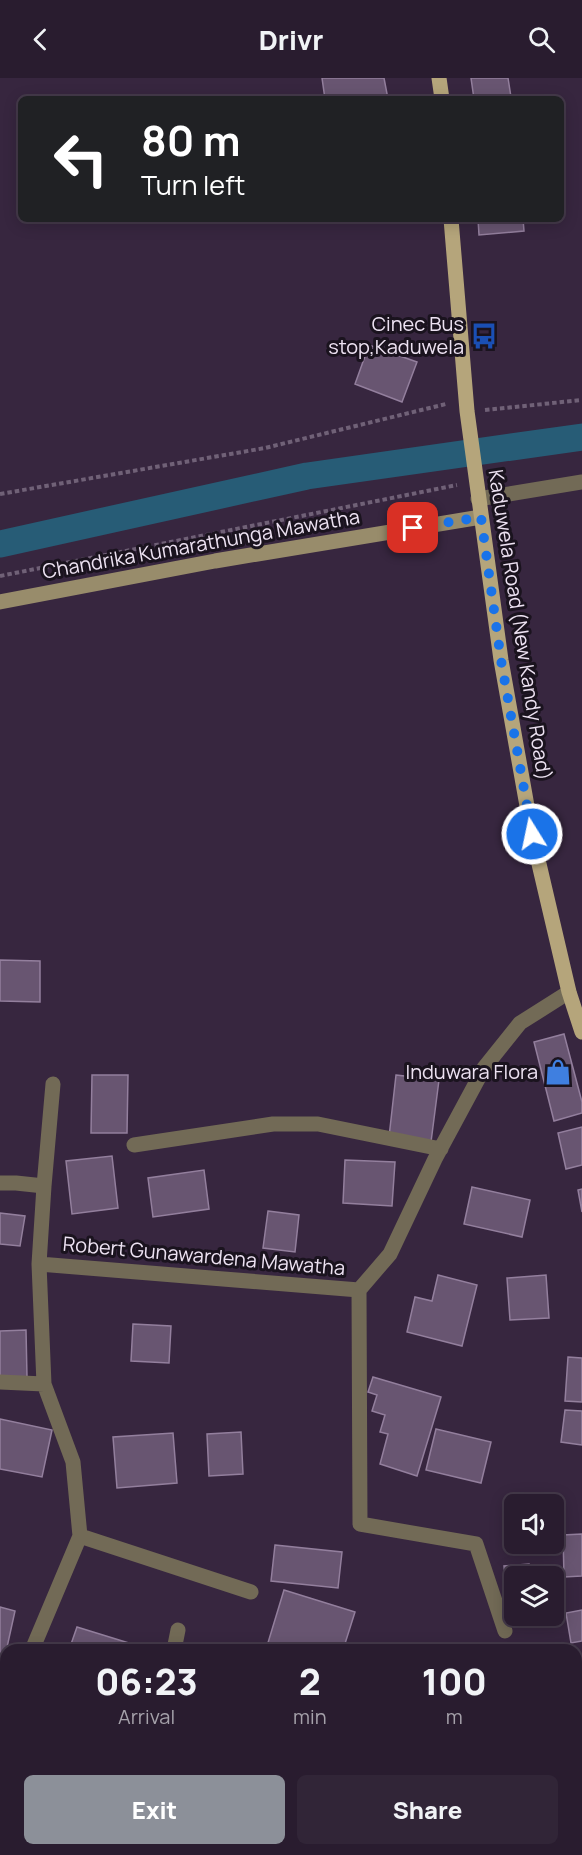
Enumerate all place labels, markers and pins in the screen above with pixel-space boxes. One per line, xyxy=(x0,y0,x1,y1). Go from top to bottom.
place label: Cinec Bus stop,Kaduwela xyxy=(328,310,464,360)
bus stop icon: Cinec Bus stop,Kaduwela xyxy=(469,321,499,351)
pin xyxy=(387,502,438,553)
shop icon: Induwara Flora xyxy=(543,1057,573,1087)
place label: Induwara Flora xyxy=(406,1058,538,1085)

